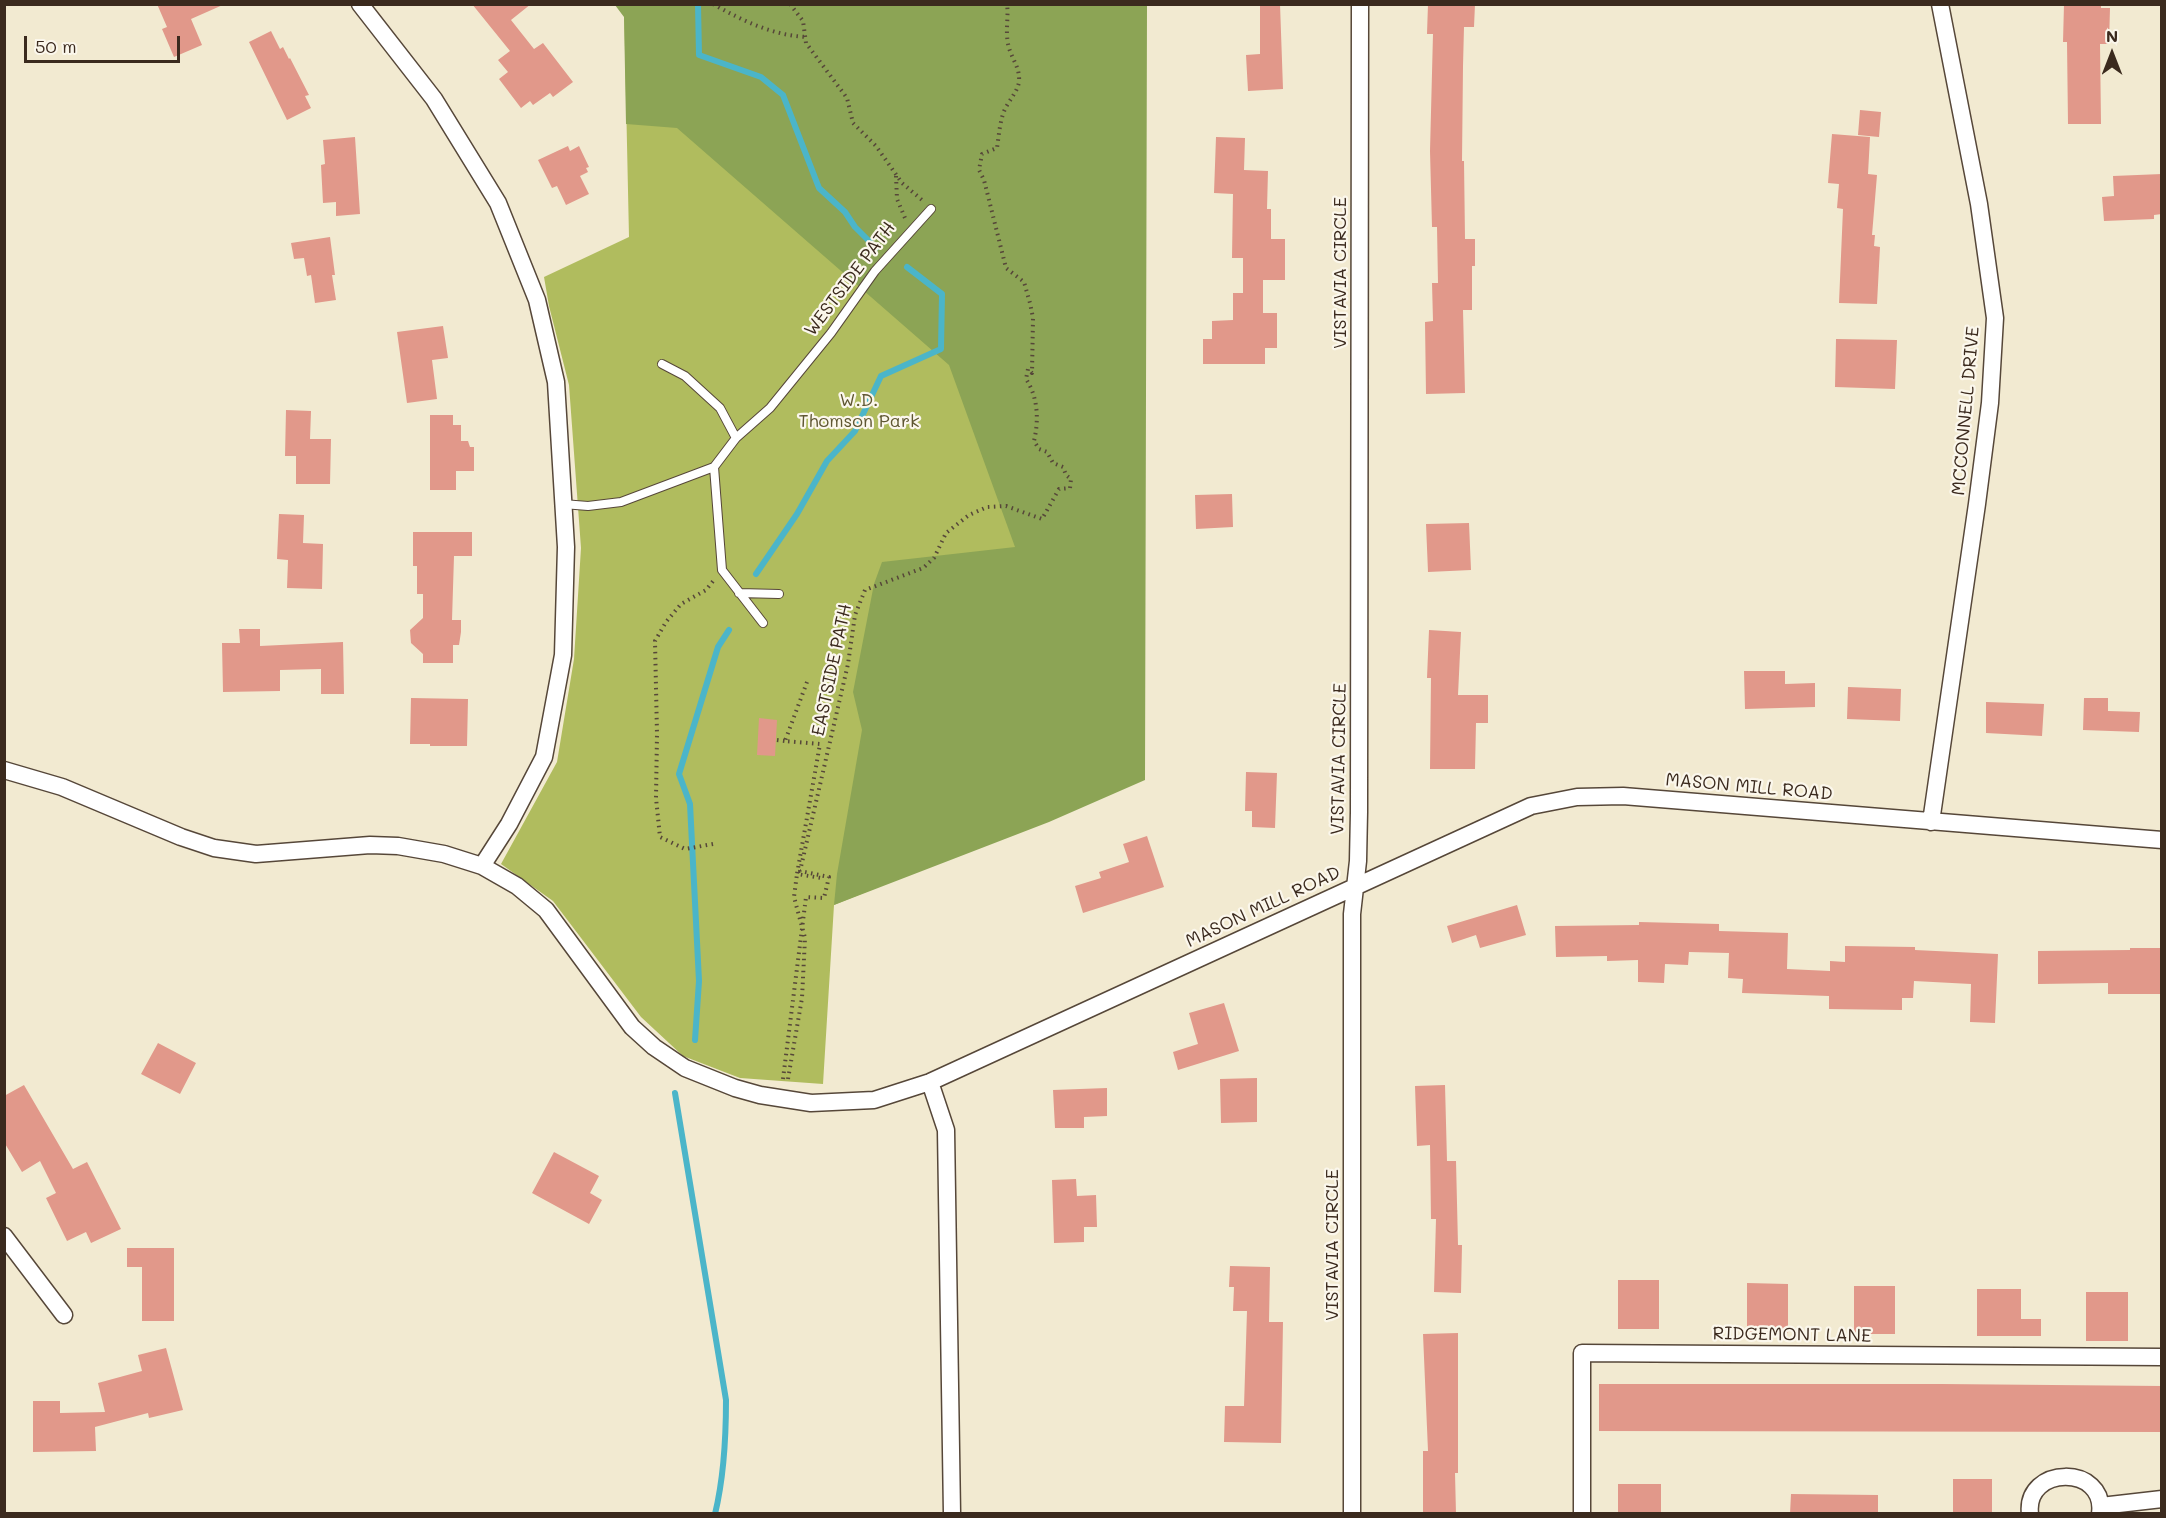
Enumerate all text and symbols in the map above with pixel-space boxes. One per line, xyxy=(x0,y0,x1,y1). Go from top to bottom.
scale bar xyxy=(27,24,183,62)
north arrow xyxy=(2082,24,2142,84)
text: N xyxy=(2106,25,2118,46)
text: 50 m xyxy=(35,34,77,58)
street label: VISTAVIA CIRCLE xyxy=(1329,197,1351,349)
street label: WESTSIDE PATH xyxy=(800,218,900,340)
street label: MCCONNELL DRIVE xyxy=(1948,326,1984,496)
park label: W.D. Thomson Park xyxy=(798,389,920,432)
street label: EASTSIDE PATH xyxy=(807,602,857,738)
street label: VISTAVIA CIRCLE xyxy=(1327,683,1351,835)
street label: MASON MILL ROAD xyxy=(1664,769,1834,805)
street label: MASON MILL ROAD xyxy=(1182,862,1344,952)
street label: VISTAVIA CIRCLE xyxy=(1321,1169,1343,1321)
street label: RIDGEMONT LANE xyxy=(1713,1323,1871,1347)

